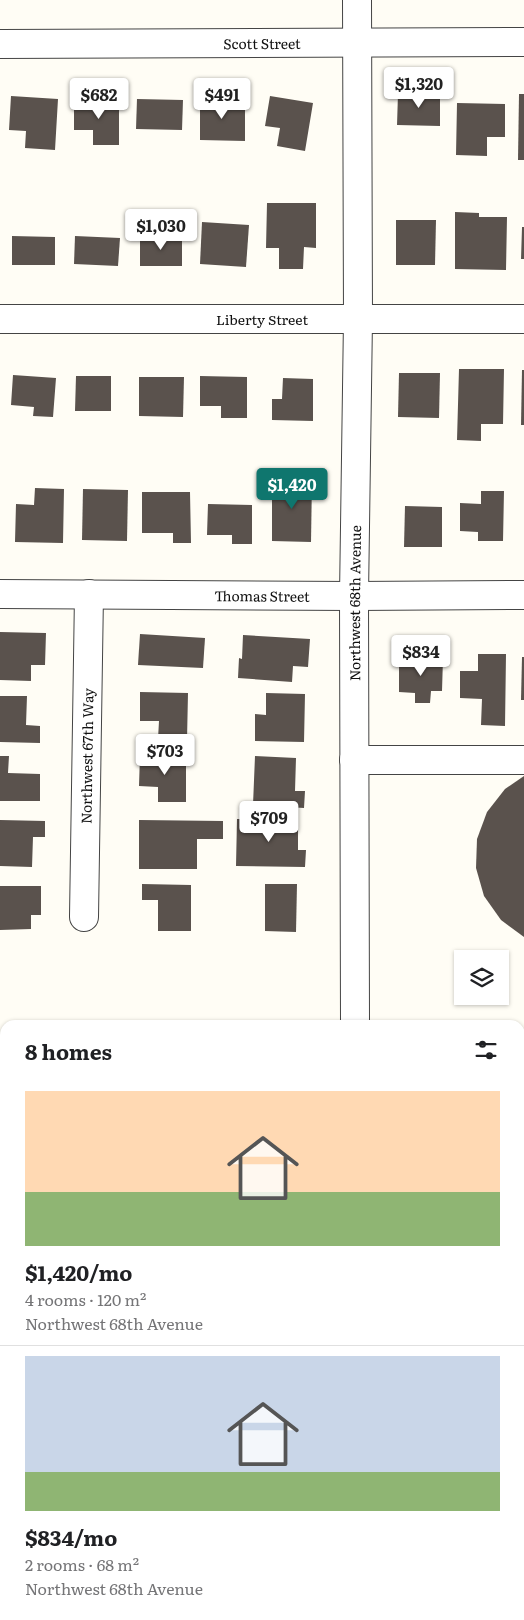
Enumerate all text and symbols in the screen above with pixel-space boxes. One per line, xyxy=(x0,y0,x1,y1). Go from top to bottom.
street label: Scott Street xyxy=(223,33,301,53)
pin: $1,320 xyxy=(378,66,460,109)
text: $1,320 xyxy=(395,71,443,95)
pin: $682 xyxy=(69,78,129,120)
pin: $491 xyxy=(192,78,252,120)
text: $682 xyxy=(81,82,117,106)
text: $491 xyxy=(204,82,240,106)
pin: $1,030 xyxy=(120,208,202,251)
text: $1,030 xyxy=(136,213,186,237)
street label: Liberty Street xyxy=(216,309,308,329)
pin: $1,420 xyxy=(251,468,333,510)
text: $1,420 xyxy=(268,472,316,496)
street label: Northwest 68th Avenue xyxy=(344,525,365,681)
street label: Thomas Street xyxy=(214,585,310,606)
pin: $834 xyxy=(391,634,451,677)
text: $834 xyxy=(402,639,440,663)
street label: Northwest 67th Way xyxy=(75,687,98,824)
pin: $703 xyxy=(135,734,195,776)
text: $703 xyxy=(147,738,183,762)
pin: $709 xyxy=(239,800,299,843)
text: $709 xyxy=(250,805,288,829)
map controls xyxy=(454,950,509,1005)
button: layers xyxy=(454,950,509,1005)
text: 8 homes xyxy=(25,1035,112,1066)
icon: filters xyxy=(472,1036,500,1064)
icon: home xyxy=(218,1123,308,1213)
text: $1,420/mo xyxy=(25,1256,132,1287)
text: 4 rooms · 120 m² xyxy=(25,1287,146,1311)
text: Northwest 68th Avenue xyxy=(25,1311,203,1335)
icon: home xyxy=(218,1389,308,1479)
text: $834/mo xyxy=(25,1521,117,1552)
text: 2 rooms · 68 m² xyxy=(25,1552,139,1576)
text: Northwest 68th Avenue xyxy=(25,1576,203,1600)

